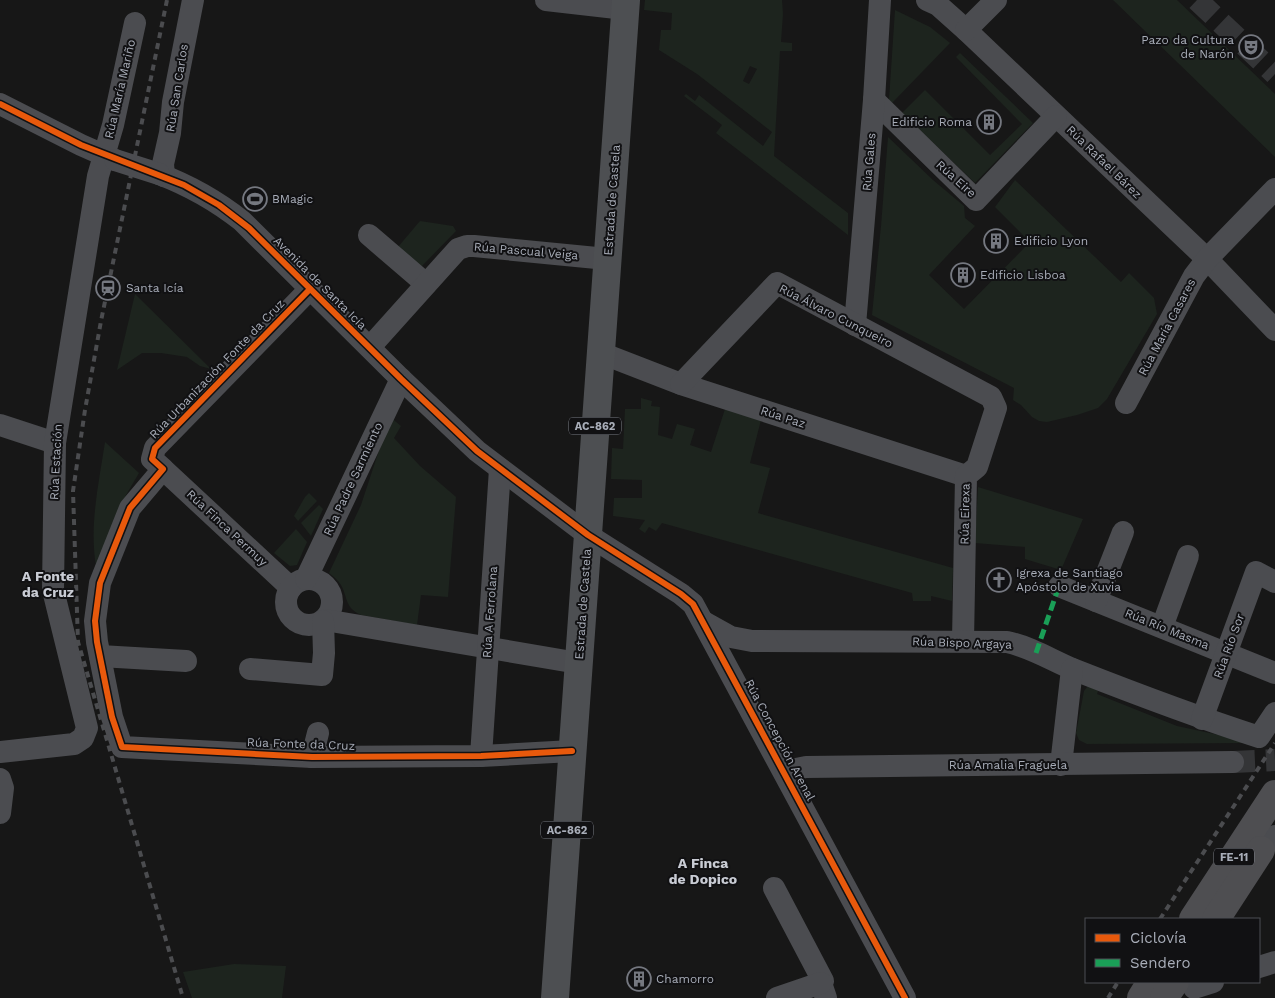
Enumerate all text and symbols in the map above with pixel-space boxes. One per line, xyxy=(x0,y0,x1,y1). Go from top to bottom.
place label: Pazo da Cultura de Narón xyxy=(1141,33,1234,61)
theatre icon: Pazo da Cultura de Narón xyxy=(1238,34,1264,60)
street label: Rúa María Mariño xyxy=(102,38,138,140)
street label: Rúa San Carlos xyxy=(163,43,191,133)
building icon: Edificio Roma xyxy=(976,109,1002,135)
place label: Edificio Roma xyxy=(892,115,972,129)
street label: Rúa Rafael Bárez xyxy=(1064,123,1144,201)
street label: Rúa Gales xyxy=(859,132,879,192)
street label: Estrada de Castela xyxy=(601,144,623,256)
street label: Rúa Eire xyxy=(933,158,979,200)
sports icon: BMagic xyxy=(242,186,268,212)
place label: BMagic xyxy=(272,192,313,206)
building icon: Edificio Lyon xyxy=(983,228,1009,254)
street label: Avenida de Santa Icía xyxy=(271,234,369,332)
place label: Edificio Lyon xyxy=(1014,234,1088,248)
street label: Rúa Pascual Veiga xyxy=(473,239,579,263)
building icon: Edificio Lisboa xyxy=(950,262,976,288)
place label: Edificio Lisboa xyxy=(980,268,1066,282)
station icon: Santa Icía xyxy=(95,275,121,301)
street label: Rúa María Casares xyxy=(1136,276,1198,378)
place label: Santa Icía xyxy=(126,281,184,295)
street label: Rúa Álvaro Cunqueiro xyxy=(777,281,895,351)
street label: Rúa Urbanización Fonte da Cruz xyxy=(147,296,287,442)
street label: Rúa Paz xyxy=(759,403,807,431)
road number: AC-862 xyxy=(569,418,621,434)
street label: Rúa Padre Sarmiento xyxy=(321,420,385,538)
street label: Rúa Estación xyxy=(47,424,65,500)
street label: Rúa Eirexa xyxy=(957,483,973,545)
street label: Rúa Finca Permuy xyxy=(184,487,271,570)
street label: Estrada de Castela xyxy=(572,548,594,660)
street label: Rúa A Ferrolana xyxy=(480,565,500,658)
place label: Igrexa de Santiago Apóstolo de Xuvia xyxy=(1016,566,1123,594)
church icon: Igrexa de Santiago Apóstolo de Xuvia xyxy=(986,567,1012,593)
district label: A Fonte da Cruz xyxy=(22,568,74,600)
street label: Rúa Río Masma xyxy=(1123,606,1211,652)
street label: Rúa Río Sor xyxy=(1211,612,1247,680)
street label: Rúa Bispo Argaya xyxy=(912,634,1012,652)
street label: Rúa Concepción Arenal xyxy=(742,677,818,803)
street label: Rúa Fonte da Cruz xyxy=(247,735,355,753)
street label: Rúa Amalia Fraguela xyxy=(949,758,1067,772)
road number: AC-862 xyxy=(541,822,593,838)
road number: FE-11 xyxy=(1214,849,1254,866)
district label: A Finca de Dopico xyxy=(669,855,737,887)
legend xyxy=(1085,918,1260,983)
text: Ciclovía xyxy=(1130,929,1187,947)
text: Sendero xyxy=(1130,954,1191,972)
building icon: Chamorro xyxy=(626,966,652,992)
place label: Chamorro xyxy=(656,972,714,986)

